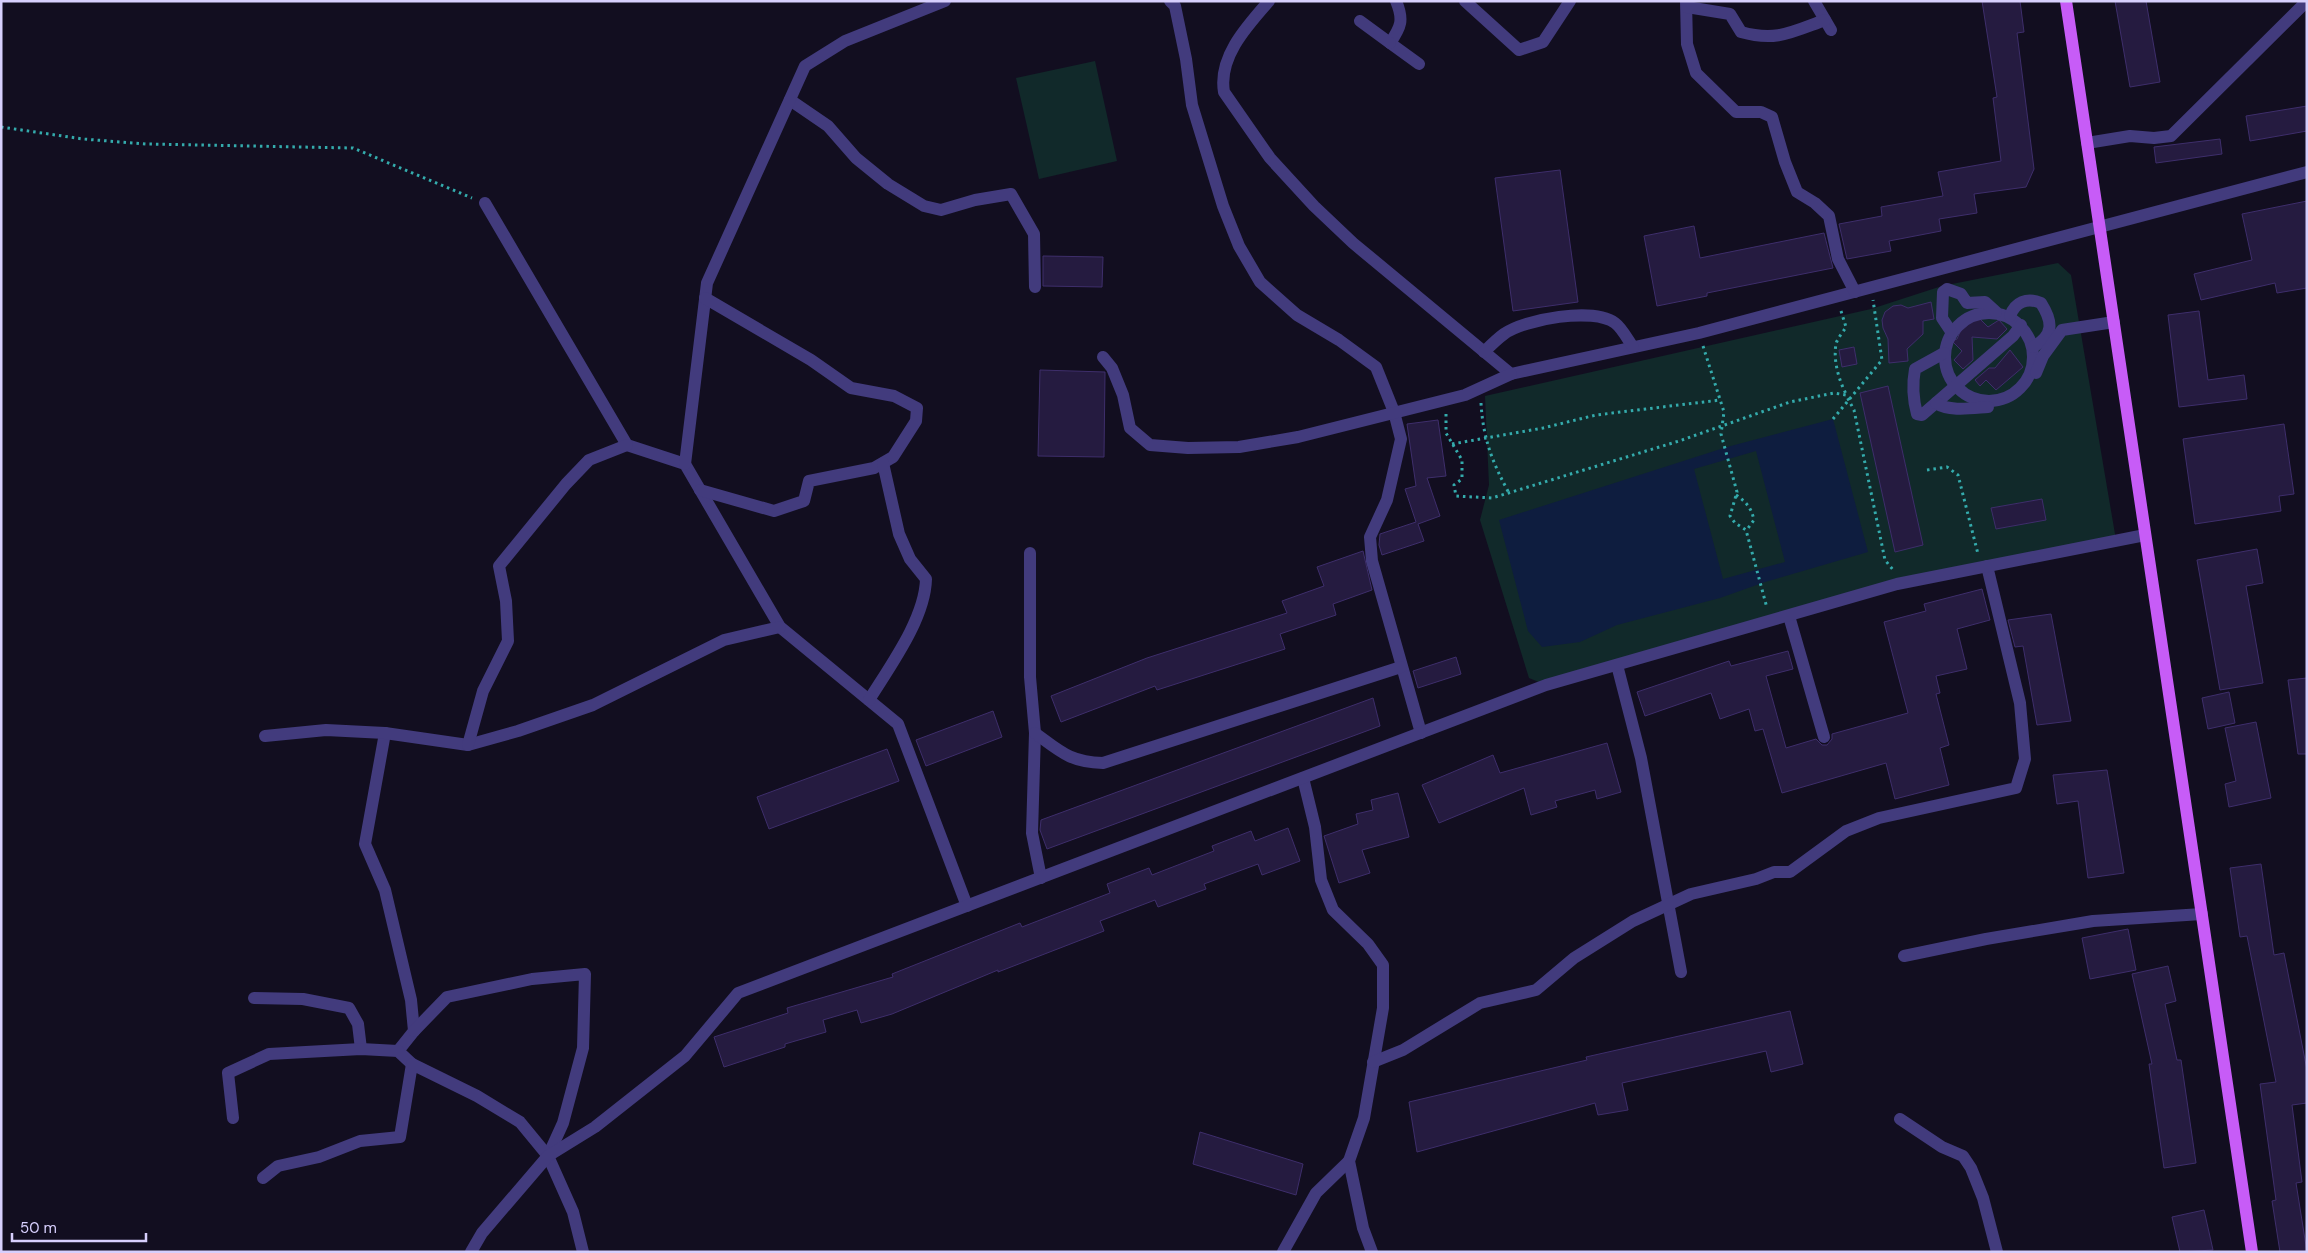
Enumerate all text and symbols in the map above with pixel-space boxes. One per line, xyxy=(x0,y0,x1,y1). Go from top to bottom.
scale bar xyxy=(12,1210,146,1242)
text: 50 m xyxy=(20,1218,57,1238)

